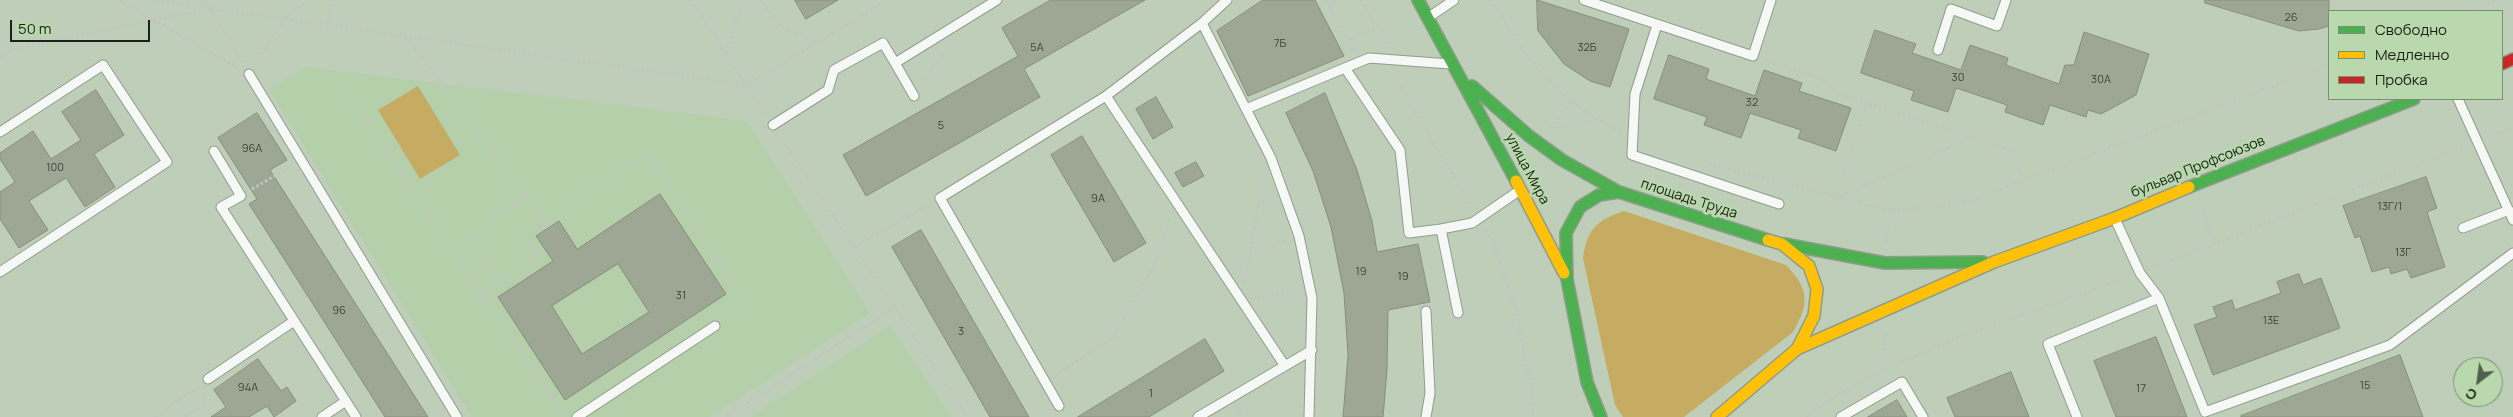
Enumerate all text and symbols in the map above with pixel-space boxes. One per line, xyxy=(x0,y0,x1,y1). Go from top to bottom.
scale bar xyxy=(12,10,152,42)
legend xyxy=(2328,10,2503,100)
house number: 26 xyxy=(2284,11,2298,25)
text: 50 m xyxy=(18,18,52,39)
text: Свободно xyxy=(2375,19,2447,40)
house number: 7Б xyxy=(1274,37,1286,51)
house number: 5А xyxy=(1030,41,1044,55)
house number: 32Б xyxy=(1578,41,1596,55)
text: Медленно xyxy=(2375,44,2449,65)
text: Пробка xyxy=(2375,69,2428,90)
house number: 30 xyxy=(1952,71,1964,85)
house number: 30А xyxy=(2091,73,2111,87)
house number: 32 xyxy=(1746,96,1758,110)
house number: 5 xyxy=(938,119,944,133)
street label: улица Мира xyxy=(1501,131,1553,207)
street label: бульвар Профсоюзов xyxy=(2129,132,2267,202)
house number: 96А xyxy=(242,142,262,156)
house number: 100 xyxy=(46,161,64,175)
street label: площадь Труда xyxy=(1639,175,1739,223)
house number: 9А xyxy=(1091,192,1105,206)
house number: 13Г/1 xyxy=(2378,200,2402,214)
house number: 13Г xyxy=(2395,246,2411,260)
house number: 19 xyxy=(1355,265,1367,279)
house number: 19 xyxy=(1397,270,1409,284)
house number: 31 xyxy=(676,289,686,303)
house number: 96 xyxy=(332,304,346,318)
house number: 13Е xyxy=(2263,314,2279,328)
house number: 3 xyxy=(958,325,964,339)
north arrow xyxy=(2453,357,2503,407)
house number: 15 xyxy=(2360,379,2370,393)
house number: 94А xyxy=(238,381,258,395)
house number: 17 xyxy=(2136,382,2146,396)
text: С xyxy=(2462,384,2480,405)
house number: 1 xyxy=(1149,387,1153,401)

